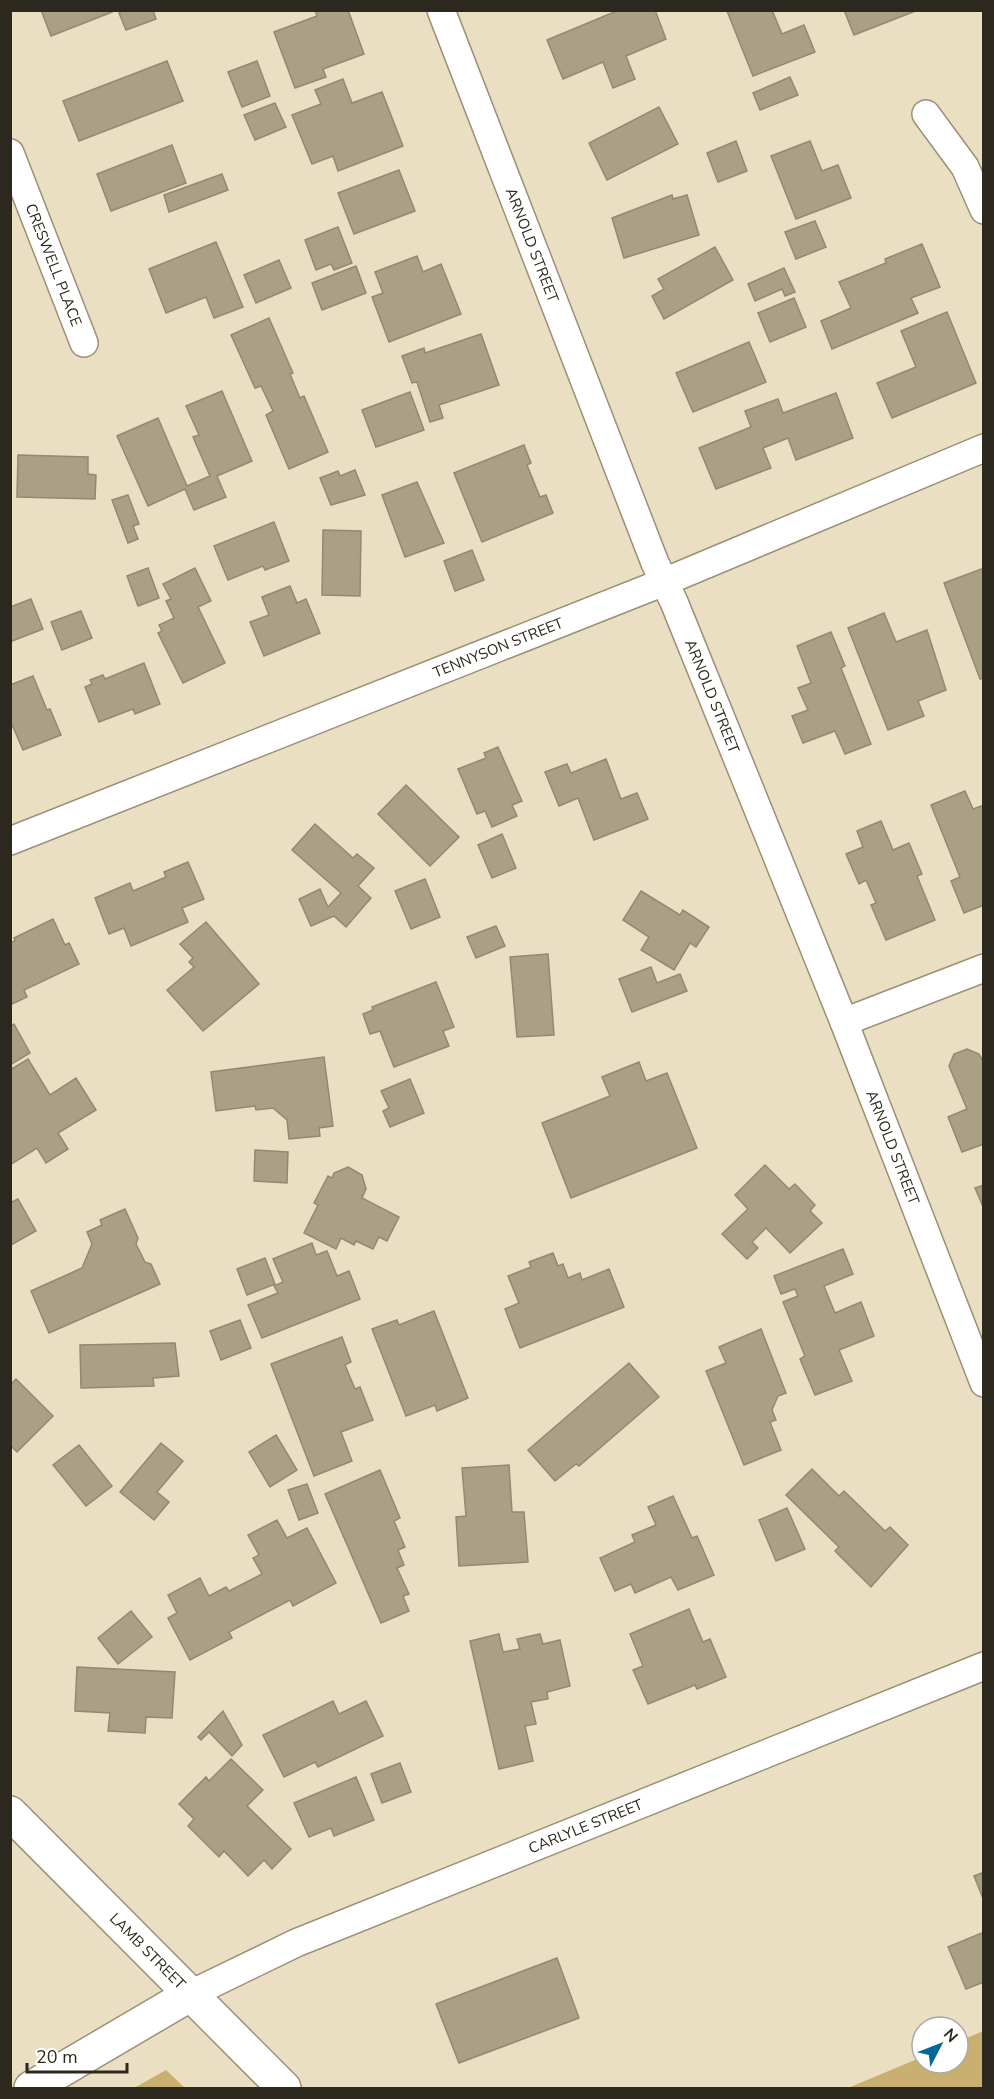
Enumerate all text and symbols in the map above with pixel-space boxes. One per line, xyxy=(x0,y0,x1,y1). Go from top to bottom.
street label: ARNOLD STREET xyxy=(501,185,563,305)
street label: CRESWELL PLACE xyxy=(21,201,86,329)
street label: TENNYSON STREET xyxy=(430,613,566,683)
street label: ARNOLD STREET xyxy=(680,636,744,756)
street label: ARNOLD STREET xyxy=(861,1087,924,1208)
street label: CARLYLE STREET xyxy=(526,1794,646,1858)
street label: LAMB STREET xyxy=(105,1909,190,1994)
north arrow xyxy=(910,2015,970,2075)
text: N xyxy=(938,2024,963,2047)
scale bar xyxy=(27,2036,128,2074)
text: 20 m xyxy=(36,2045,78,2069)

